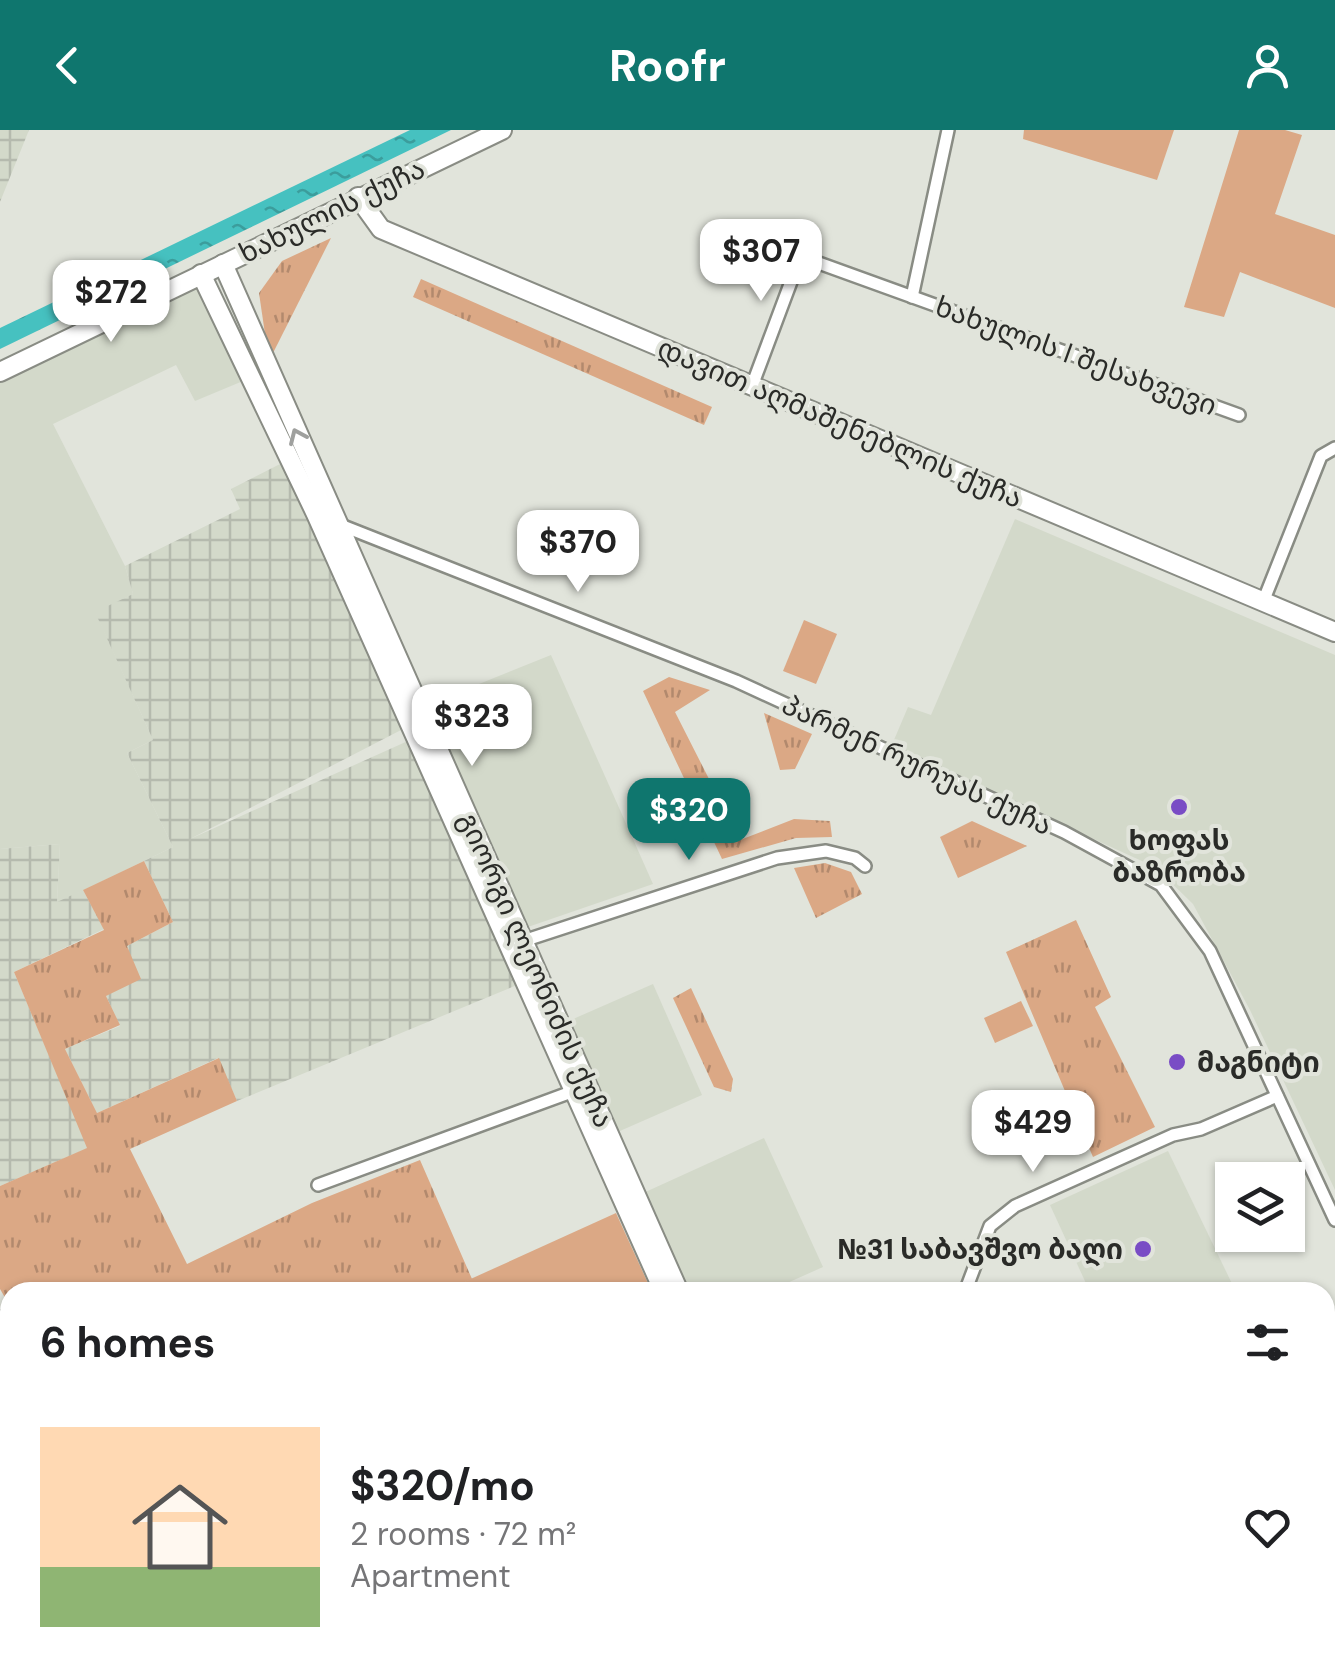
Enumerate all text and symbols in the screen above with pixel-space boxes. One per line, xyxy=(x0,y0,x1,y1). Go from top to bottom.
text: Roofr xyxy=(609,36,726,95)
icon: back xyxy=(40,38,95,93)
icon: person xyxy=(1240,38,1295,93)
street label: ხახულის ქუჩა xyxy=(233,150,431,272)
pin: $307 xyxy=(702,219,820,304)
text: $307 xyxy=(722,230,800,272)
pin: $272 xyxy=(52,260,170,345)
text: $272 xyxy=(75,271,147,313)
street label: ხახულის I შესახვევი xyxy=(930,288,1222,424)
street label: დავით აღმაშენებლის ქუჩა xyxy=(652,329,1028,517)
one-way arrow xyxy=(289,428,309,446)
pin: $370 xyxy=(519,510,637,595)
text: $370 xyxy=(539,521,617,563)
pin: $323 xyxy=(413,684,531,769)
street label: პარმენ რურუას ქუჩა xyxy=(776,686,1058,844)
text: $323 xyxy=(434,695,510,737)
pin: $320 xyxy=(630,778,748,863)
text: $320 xyxy=(649,789,729,831)
marker: Ხოფას Ბაზრობა xyxy=(1168,796,1190,818)
street label: გიორგი ლეონიძის ქუჩა xyxy=(450,806,622,1134)
place label: Ხოფას Ბაზრობა xyxy=(1112,822,1246,891)
place label: მაგნიტი xyxy=(1197,1044,1320,1081)
marker: მაგნიტი xyxy=(1166,1051,1188,1073)
pin: $429 xyxy=(974,1090,1092,1175)
text: $429 xyxy=(994,1101,1072,1143)
map controls xyxy=(1215,1162,1305,1252)
button: layers xyxy=(1215,1162,1305,1252)
place label: №31 საბავშვო ბაღი xyxy=(837,1231,1123,1268)
marker: №31 საბავშვო ბაღი xyxy=(1132,1238,1154,1260)
text: 6 homes xyxy=(40,1315,215,1370)
icon: filters xyxy=(1240,1315,1295,1370)
text: $320/mo xyxy=(350,1458,535,1513)
icon: home xyxy=(120,1467,240,1587)
icon: heart xyxy=(1240,1500,1295,1555)
text: 2 rooms · 72 m² xyxy=(350,1513,576,1555)
text: Apartment xyxy=(350,1555,511,1597)

